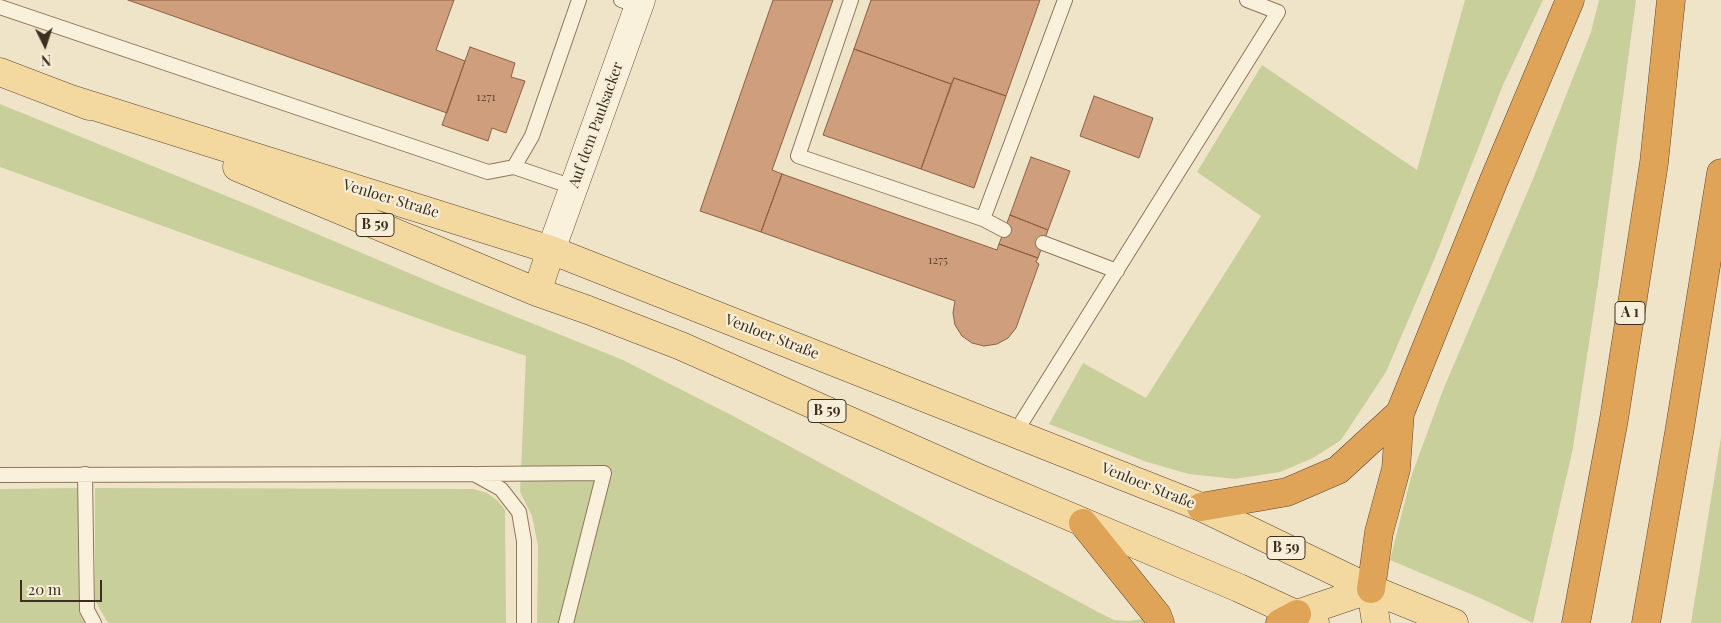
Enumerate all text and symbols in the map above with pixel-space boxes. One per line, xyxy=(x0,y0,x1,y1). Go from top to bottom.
north arrow xyxy=(20,20,70,70)
text: N xyxy=(40,51,52,70)
street label: Auf dem Paulsacker xyxy=(565,60,627,190)
house number: 1271 xyxy=(476,90,496,104)
street label: Venloer Straße xyxy=(341,176,441,222)
road number: B 59 xyxy=(356,214,394,236)
house number: 1275 xyxy=(928,253,948,267)
road number: A 1 xyxy=(1615,302,1645,324)
street label: Venloer Straße xyxy=(722,311,822,363)
road number: B 59 xyxy=(808,400,846,422)
street label: Venloer Straße xyxy=(1099,459,1197,513)
road number: B 59 xyxy=(1267,536,1305,560)
scale bar xyxy=(22,570,105,602)
text: 20 m xyxy=(28,579,61,599)

